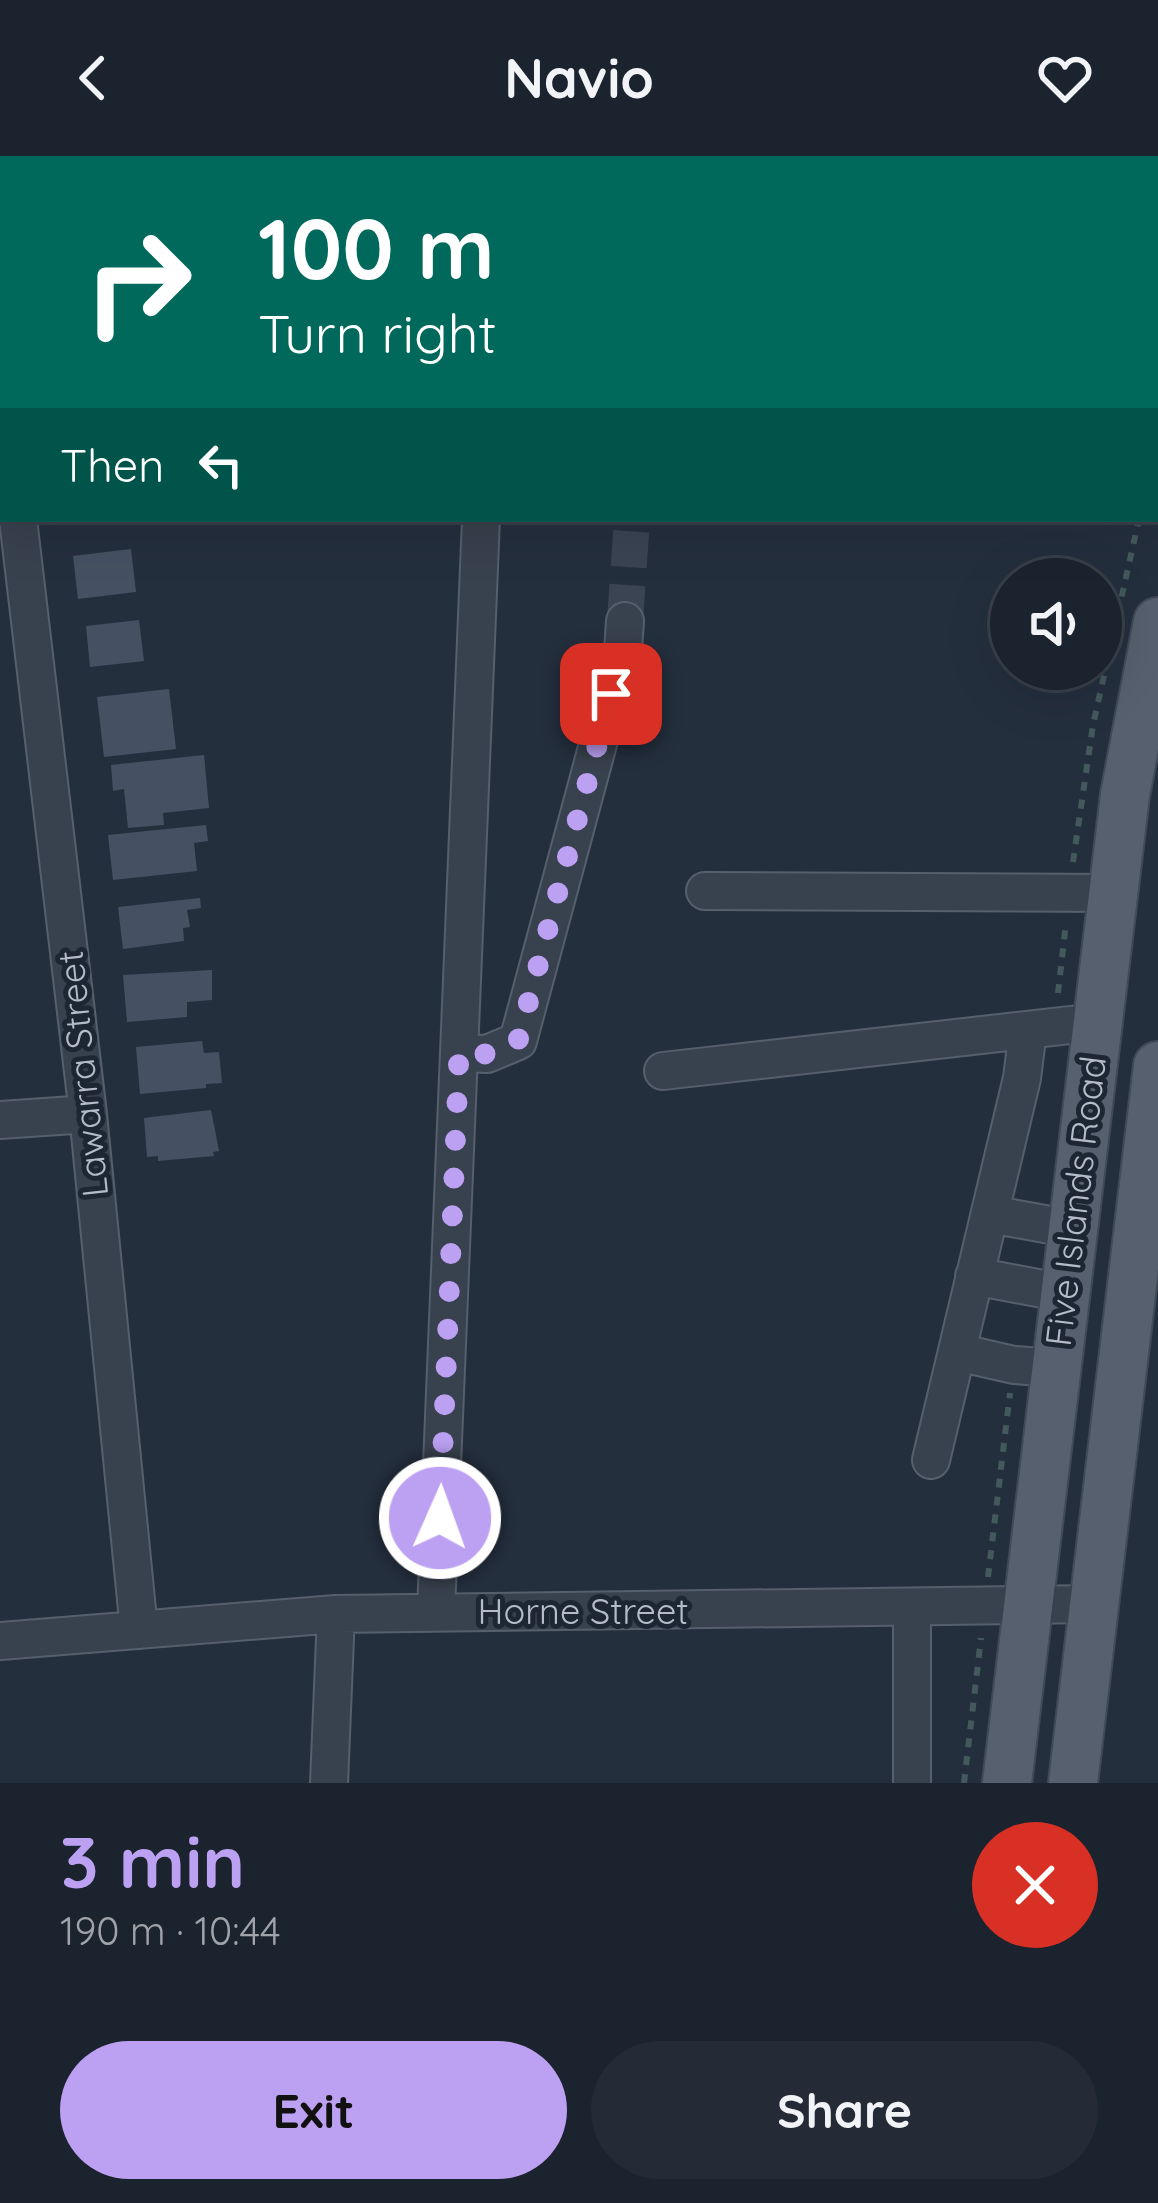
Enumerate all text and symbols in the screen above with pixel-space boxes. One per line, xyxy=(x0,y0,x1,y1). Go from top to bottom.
text: Navio xyxy=(504,44,654,112)
icon: back xyxy=(60,45,126,111)
icon: heart xyxy=(1032,45,1098,111)
text: 100 m xyxy=(258,195,495,300)
icon: right xyxy=(60,204,216,360)
text: Turn right xyxy=(258,299,497,367)
icon: left xyxy=(188,432,254,498)
text: Then xyxy=(60,437,164,493)
map controls xyxy=(990,558,1122,690)
button: sound xyxy=(990,558,1122,690)
pin xyxy=(560,643,662,745)
icon: arrive xyxy=(578,661,644,727)
street label: Lawarra Street xyxy=(47,949,117,1199)
street label: Five Islands Road xyxy=(1035,1053,1115,1349)
position arrow xyxy=(377,1455,503,1581)
street label: Horne Street xyxy=(478,1588,688,1633)
text: 3 min xyxy=(60,1816,245,1906)
button: close xyxy=(972,1822,1098,1948)
text: 190 m · 10:44 xyxy=(60,1906,281,1955)
button: Exit xyxy=(60,2041,567,2179)
button: Share xyxy=(591,2041,1098,2179)

